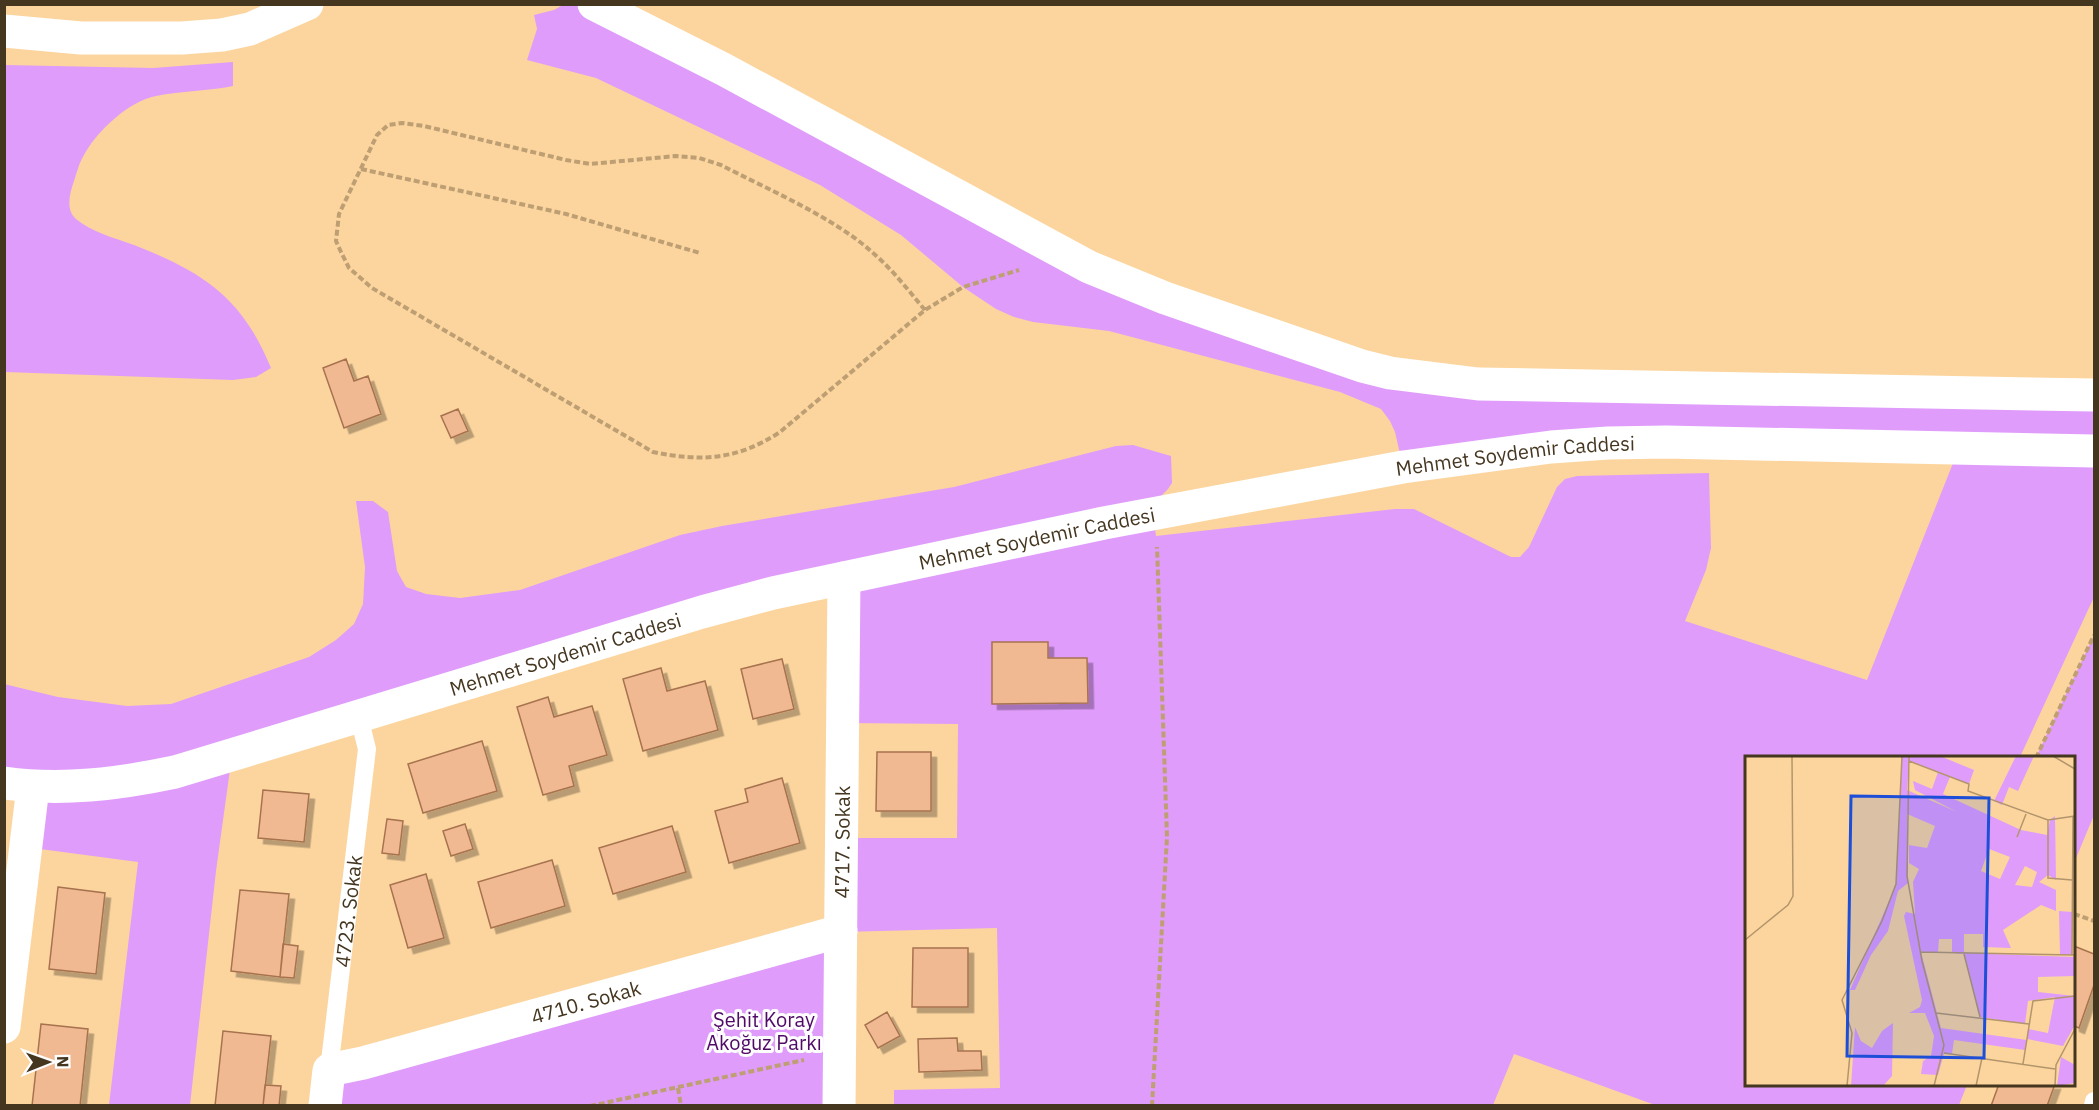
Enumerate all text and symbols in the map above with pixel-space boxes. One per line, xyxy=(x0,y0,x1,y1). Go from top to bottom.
street label: Mehmet Soydemir Caddesi xyxy=(1394,429,1635,481)
street label: Mehmet Soydemir Caddesi xyxy=(916,500,1157,575)
street label: Mehmet Soydemir Caddesi xyxy=(446,606,684,701)
inset map xyxy=(1745,756,2075,1086)
street label: 4717. Sokak xyxy=(827,785,856,898)
street label: 4723. Sokak xyxy=(328,853,368,969)
street label: 4710. Sokak xyxy=(528,973,644,1030)
park label: Şehit Koray Akoğuz Parkı xyxy=(706,1006,822,1056)
north arrow xyxy=(18,1032,78,1092)
text: N xyxy=(53,1056,73,1068)

